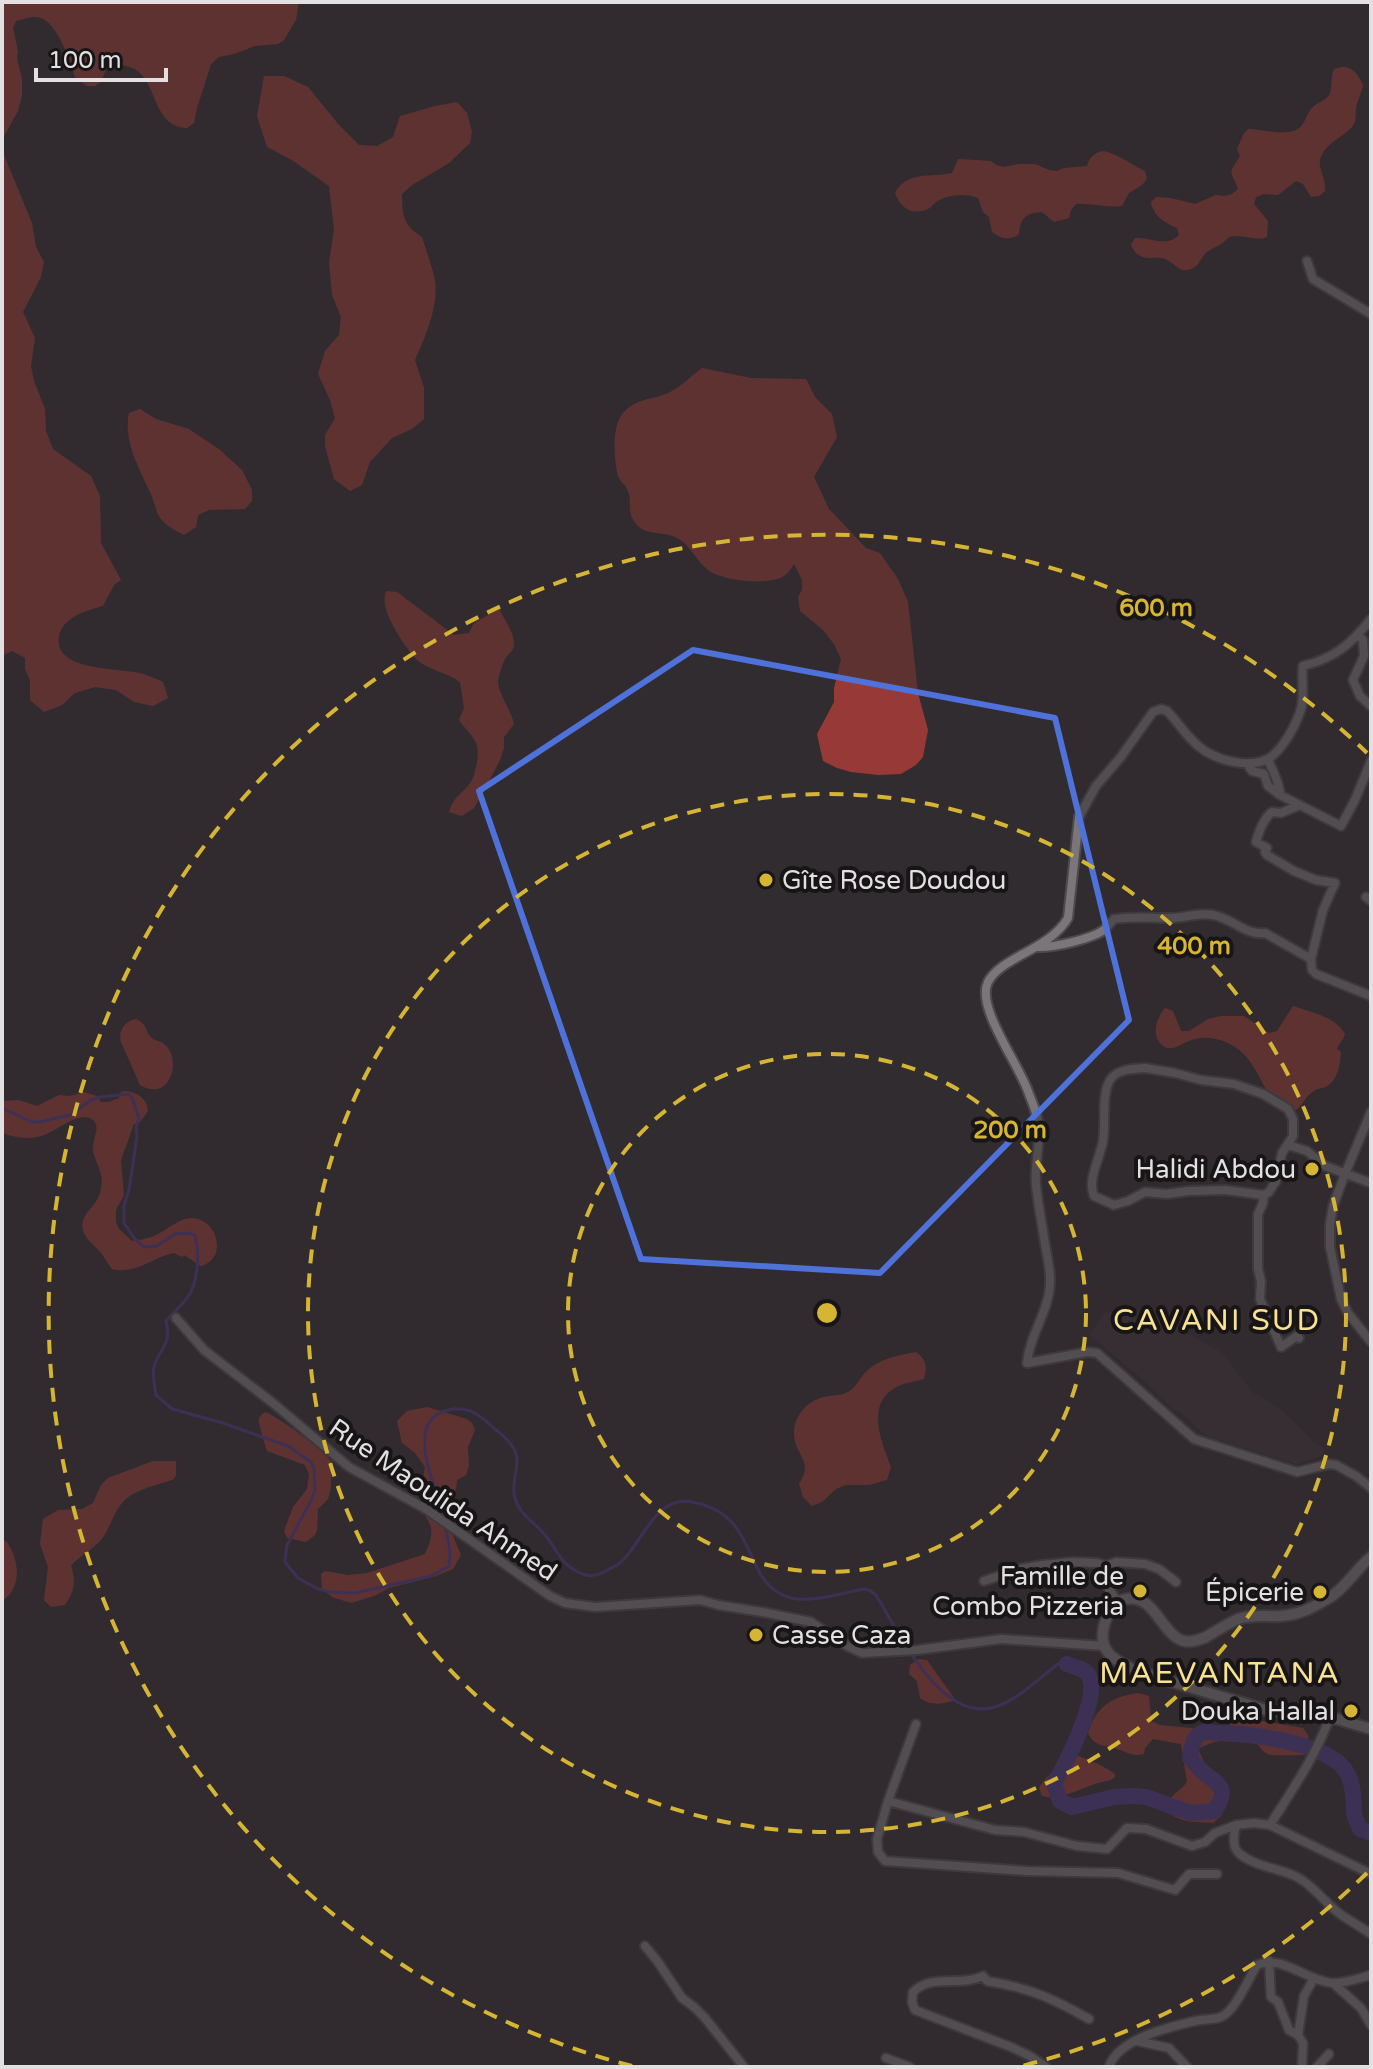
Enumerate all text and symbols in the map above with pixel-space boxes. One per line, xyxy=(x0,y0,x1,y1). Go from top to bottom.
scale bar xyxy=(36,32,166,82)
text: 100 m xyxy=(48,46,122,75)
text: 600 m xyxy=(1119,594,1193,623)
place label: Gîte Rose Doudou xyxy=(782,865,1006,896)
marker: Gîte Rose Doudou xyxy=(757,871,775,889)
text: 400 m xyxy=(1157,932,1231,961)
text: 200 m xyxy=(973,1116,1047,1145)
place label: Halidi Abdou xyxy=(1135,1154,1296,1185)
marker: Halidi Abdou xyxy=(1303,1160,1321,1178)
centre of rings xyxy=(813,1299,841,1327)
district label: CAVANI SUD xyxy=(1113,1302,1321,1339)
street label: Rue Maoulida Ahmed xyxy=(323,1412,563,1588)
place label: Famille de Combo Pizzeria xyxy=(932,1561,1124,1622)
place label: Épicerie xyxy=(1205,1577,1304,1608)
marker: Famille de Combo Pizzeria xyxy=(1131,1582,1149,1600)
marker: Épicerie xyxy=(1311,1583,1329,1601)
place label: Casse Caza xyxy=(772,1620,911,1651)
marker: Casse Caza xyxy=(747,1626,765,1644)
district label: MAEVANTANA xyxy=(1099,1655,1341,1692)
place label: Douka Hallal xyxy=(1181,1696,1335,1727)
marker: Douka Hallal xyxy=(1342,1702,1360,1720)

